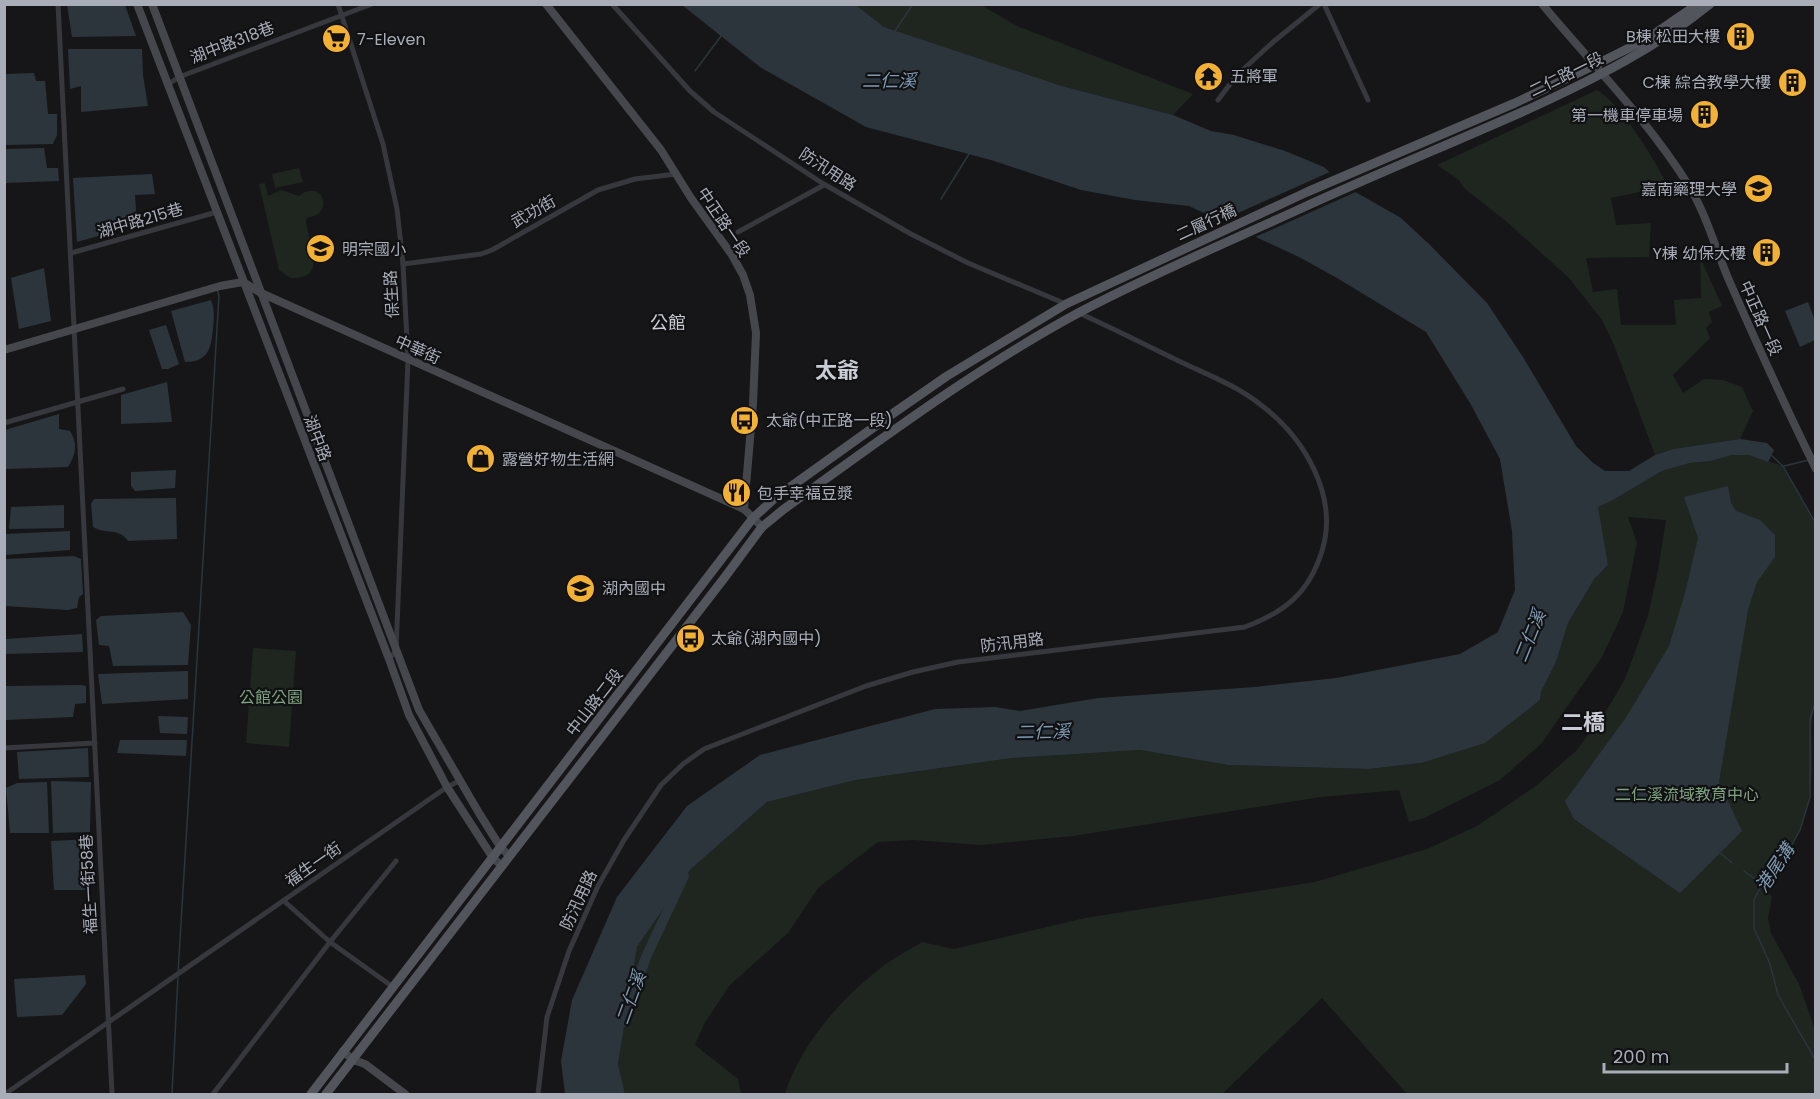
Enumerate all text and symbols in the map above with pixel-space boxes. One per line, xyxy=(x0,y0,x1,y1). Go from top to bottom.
street label: 湖中路318巷 xyxy=(187,16,278,69)
building icon: B棟 松田大樓 xyxy=(1725,20,1757,52)
supermarket icon: 7-Eleven xyxy=(320,23,352,55)
place label: B棟 松田大樓 xyxy=(1626,25,1720,48)
place label: 7-Eleven xyxy=(357,28,426,51)
street label: 二仁路一段 xyxy=(1525,47,1607,102)
temple icon: 五將軍 xyxy=(1193,60,1225,92)
place label: 五將軍 xyxy=(1230,65,1278,88)
building icon: C棟 綜合教學大樓 xyxy=(1776,66,1808,98)
water label: 二仁溪 xyxy=(862,68,919,93)
place label: C棟 綜合教學大樓 xyxy=(1642,71,1771,94)
building icon: 第一機車停車場 xyxy=(1688,99,1720,131)
place label: 第一機車停車場 xyxy=(1571,104,1683,127)
street label: 防汛用路 xyxy=(795,142,861,196)
school or university icon: 嘉南藥理大學 xyxy=(1742,173,1774,205)
place label: 嘉南藥理大學 xyxy=(1641,178,1737,201)
street label: 中正路一段 xyxy=(692,183,755,262)
street label: 武功街 xyxy=(507,190,560,233)
street label: 湖中路215巷 xyxy=(94,197,186,244)
street label: 二層行橋 xyxy=(1172,199,1240,246)
school or university icon: 明宗國小 xyxy=(305,233,337,265)
building icon: Y棟 幼保大樓 xyxy=(1751,237,1783,269)
place label: 明宗國小 xyxy=(342,238,406,261)
place label: Y棟 幼保大樓 xyxy=(1652,242,1746,265)
street label: 保生路 xyxy=(379,269,404,319)
street label: 中正路一段 xyxy=(1734,277,1787,359)
district label: 公館 xyxy=(650,310,686,335)
street label: 中華街 xyxy=(391,329,444,370)
district label: 太爺 xyxy=(815,355,859,386)
bus stop icon: 太爺(中正路一段) xyxy=(729,404,761,436)
place label: 太爺(中正路一段) xyxy=(766,409,893,432)
street label: 湖中路 xyxy=(298,412,337,465)
shop icon: 露營好物生活網 xyxy=(465,443,497,475)
place label: 露營好物生活網 xyxy=(502,448,614,471)
restaurant icon: 包手幸福豆漿 xyxy=(720,477,752,509)
place label: 包手幸福豆漿 xyxy=(757,482,853,505)
school or university icon: 湖內國中 xyxy=(565,572,597,604)
place label: 湖內國中 xyxy=(602,577,666,600)
water label: 二仁溪 xyxy=(1508,603,1552,666)
bus stop icon: 太爺(湖內國中) xyxy=(674,622,706,654)
place label: 太爺(湖內國中) xyxy=(711,627,822,650)
street label: 防汛用路 xyxy=(979,627,1045,658)
street label: 中山路二段 xyxy=(561,664,628,741)
park label: 公館公園 xyxy=(239,686,303,709)
district label: 二橋 xyxy=(1561,707,1605,738)
water label: 二仁溪 xyxy=(1016,718,1073,744)
park label: 二仁溪流域教育中心 xyxy=(1615,783,1759,806)
street label: 福生一街58巷 xyxy=(74,833,103,935)
water label: 港尾溝 xyxy=(1749,836,1802,897)
street label: 福生一街 xyxy=(280,837,346,892)
street label: 防汛用路 xyxy=(555,866,602,934)
water label: 二仁溪 xyxy=(610,965,653,1027)
scale bar xyxy=(1604,1036,1787,1074)
text: 200 m xyxy=(1613,1044,1669,1069)

